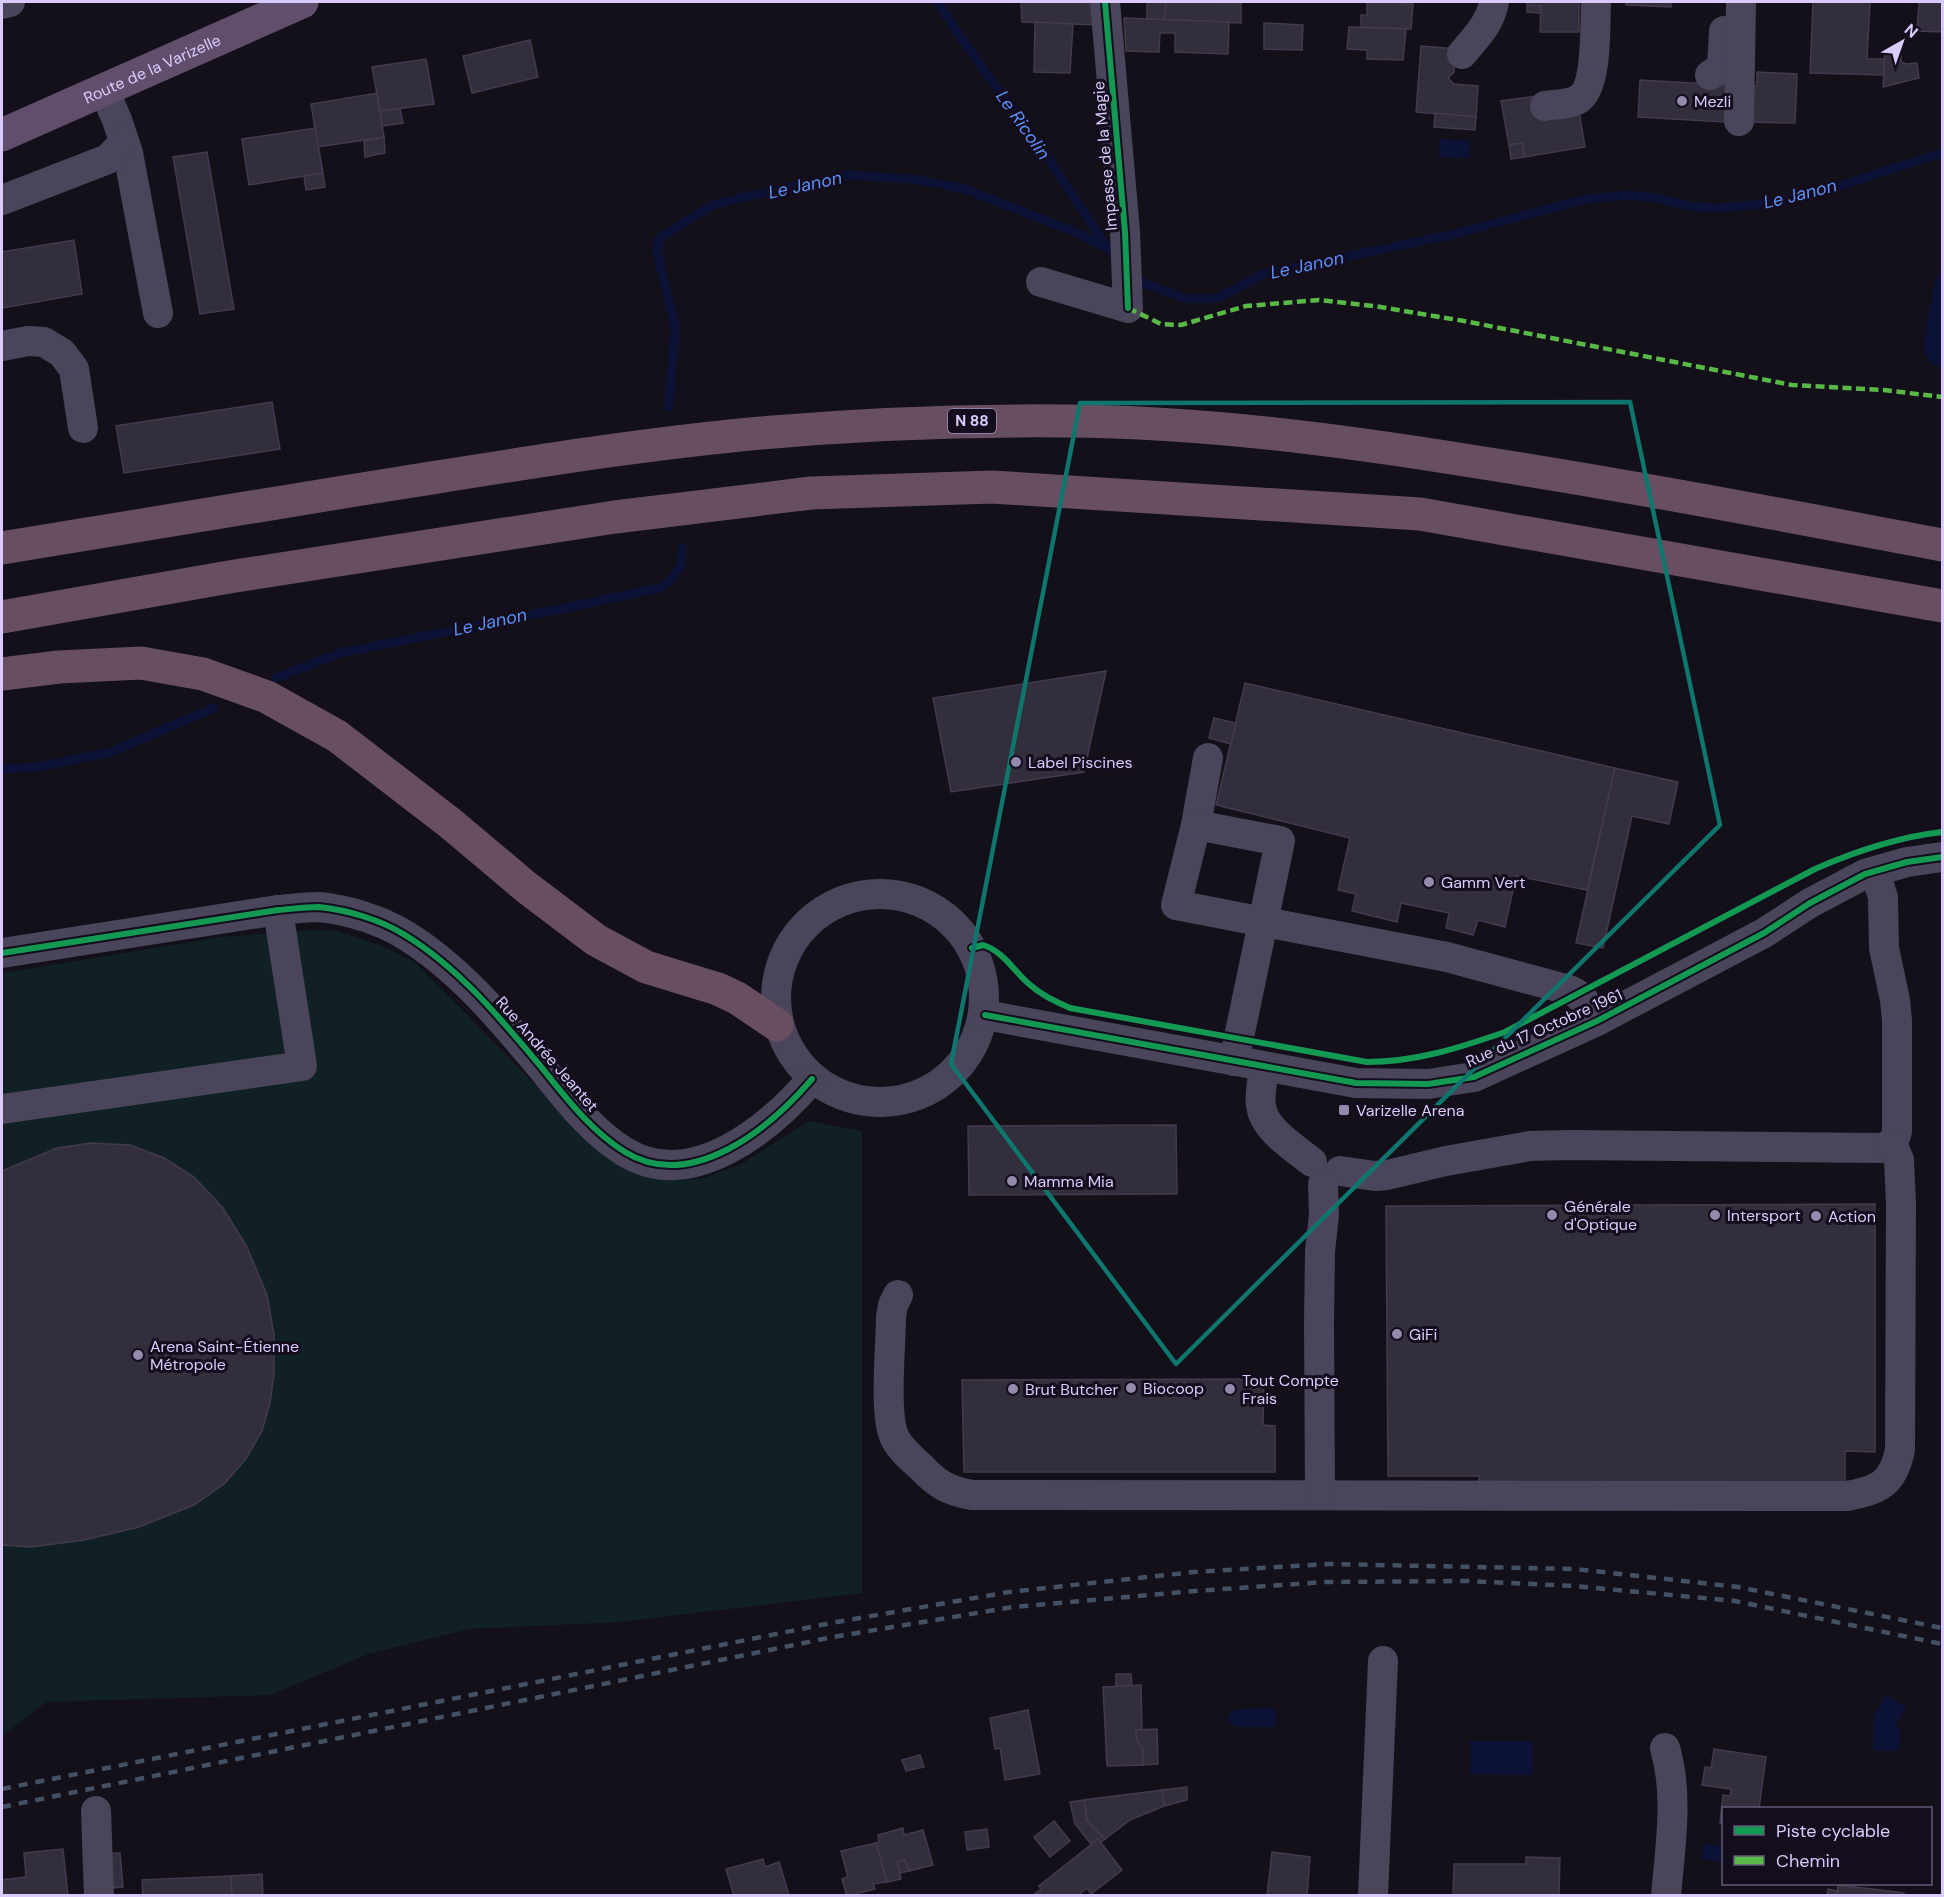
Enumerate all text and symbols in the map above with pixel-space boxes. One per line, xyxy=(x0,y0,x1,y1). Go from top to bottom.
north arrow xyxy=(1872,12,1932,72)
text: N xyxy=(1900,19,1923,43)
street label: Route de la Varizelle xyxy=(80,29,224,108)
street label: Impasse de la Magie xyxy=(1088,80,1122,232)
water label: Le Ricolin xyxy=(990,86,1056,164)
place label: Mezli xyxy=(1694,91,1731,112)
marker: Mezli xyxy=(1675,94,1689,108)
water label: Le Janon xyxy=(766,166,844,204)
water label: Le Janon xyxy=(1761,173,1839,215)
water label: Le Janon xyxy=(1268,246,1346,284)
road number: N 88 xyxy=(948,409,996,433)
water label: Le Janon xyxy=(451,603,529,641)
place label: Label Piscines xyxy=(1028,752,1133,773)
marker: Label Piscines xyxy=(1009,755,1023,769)
place label: Gamm Vert xyxy=(1441,872,1526,893)
marker: Gamm Vert xyxy=(1422,875,1436,889)
street label: Rue du 17 Octobre 1961 xyxy=(1462,984,1626,1072)
street label: Rue Andrée Jeantet xyxy=(491,992,603,1116)
place label: Varizelle Arena xyxy=(1356,1100,1464,1121)
marker: Varizelle Arena xyxy=(1337,1103,1351,1117)
place label: Mamma Mia xyxy=(1024,1171,1114,1192)
marker: Mamma Mia xyxy=(1005,1174,1019,1188)
place label: Générale d'Optique xyxy=(1564,1196,1637,1235)
place label: Intersport xyxy=(1727,1205,1801,1226)
place label: Action xyxy=(1828,1206,1876,1227)
marker: Générale d'Optique xyxy=(1545,1208,1559,1222)
marker: Intersport xyxy=(1708,1208,1722,1222)
marker: Action xyxy=(1809,1209,1823,1223)
place label: GiFi xyxy=(1409,1324,1437,1345)
marker: GiFi xyxy=(1390,1327,1404,1341)
place label: Arena Saint-Étienne Métropole xyxy=(150,1336,299,1375)
marker: Arena Saint-Étienne Métropole xyxy=(131,1348,145,1362)
place label: Tout Compte Frais xyxy=(1242,1370,1339,1409)
place label: Biocoop xyxy=(1143,1378,1204,1399)
place label: Brut Butcher xyxy=(1025,1379,1119,1400)
marker: Biocoop xyxy=(1124,1381,1138,1395)
marker: Brut Butcher xyxy=(1006,1382,1020,1396)
marker: Tout Compte Frais xyxy=(1223,1382,1237,1396)
legend xyxy=(1722,1807,1932,1885)
text: Piste cyclable xyxy=(1776,1819,1890,1843)
text: Chemin xyxy=(1776,1849,1840,1873)

